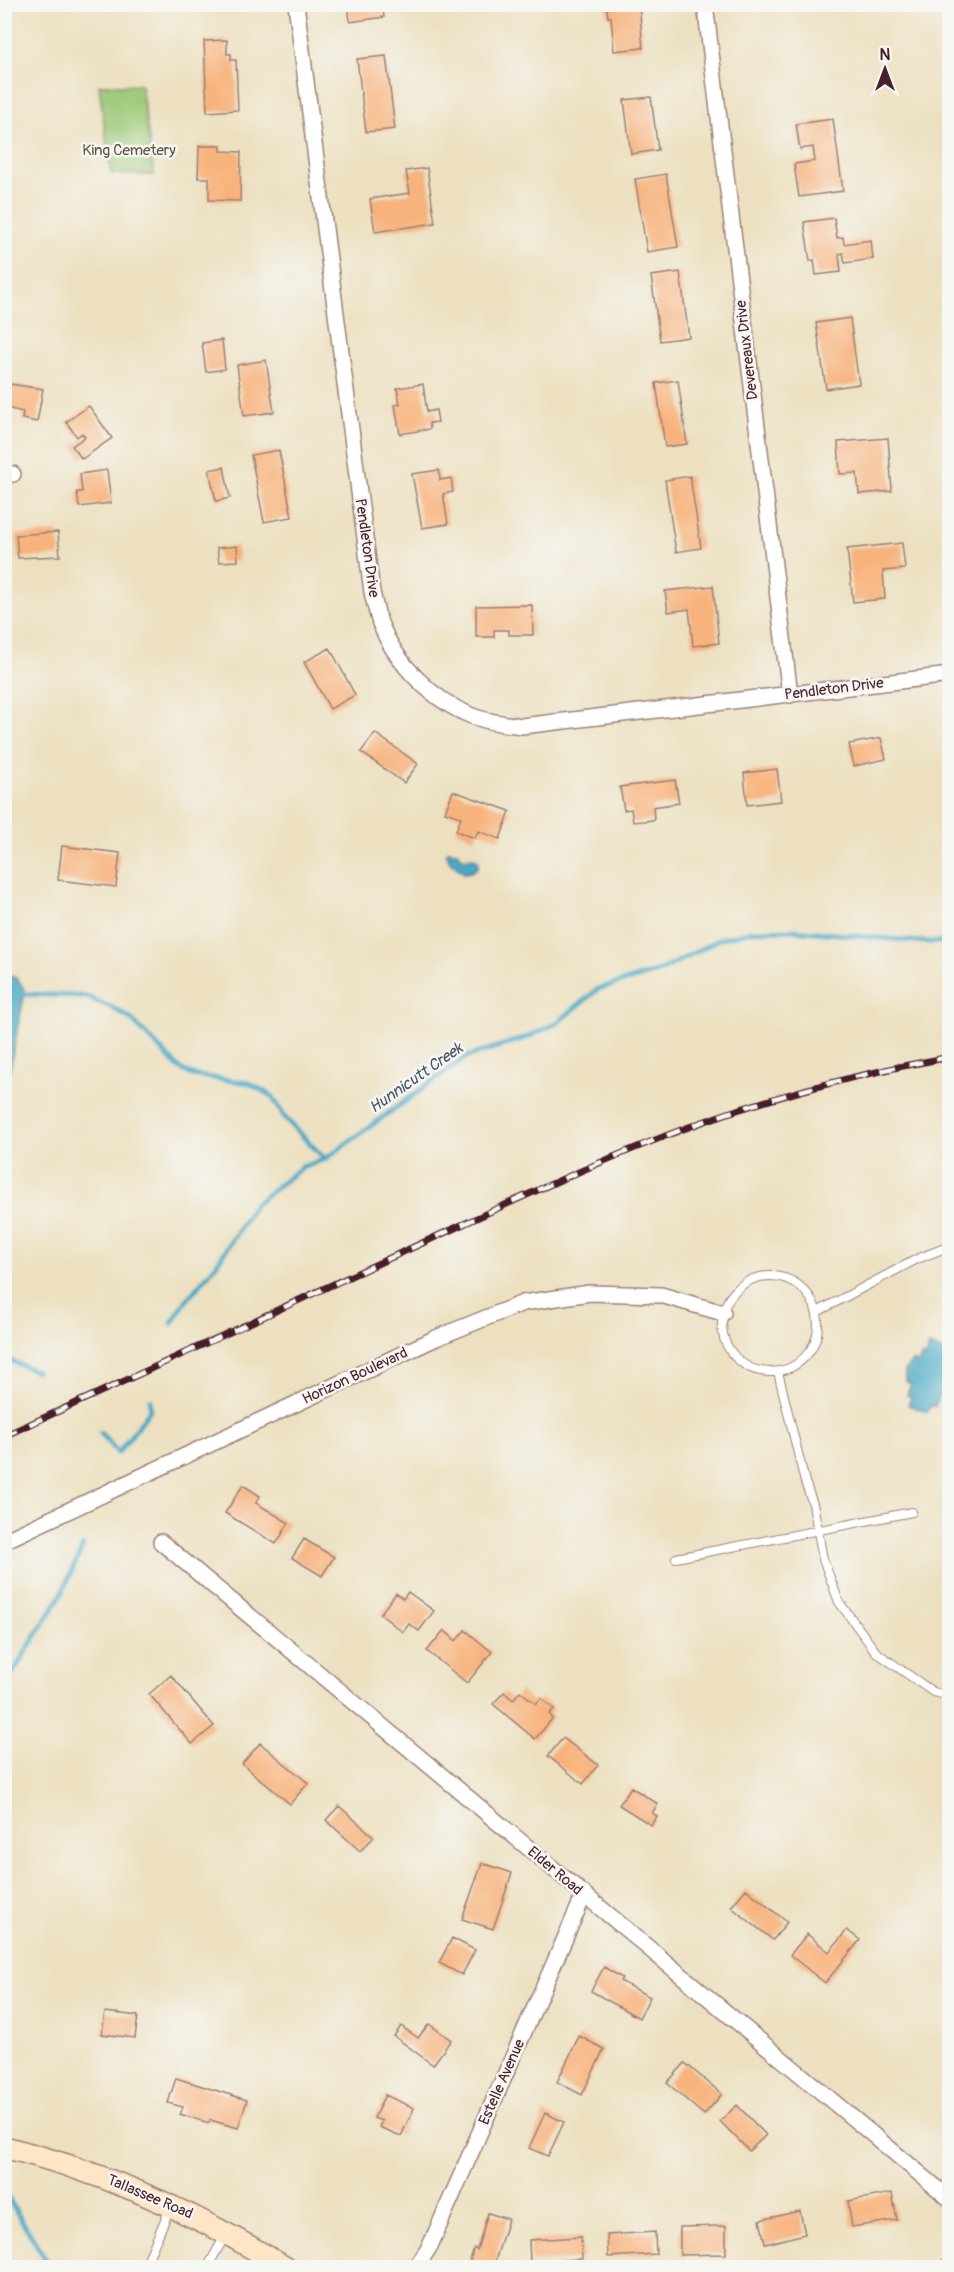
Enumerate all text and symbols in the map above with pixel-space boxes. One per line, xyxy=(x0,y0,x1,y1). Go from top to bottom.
north arrow xyxy=(855,39,915,99)
text: N xyxy=(880,45,891,65)
park label: King Cemetery xyxy=(82,141,176,160)
street label: Devereaux Drive xyxy=(731,298,763,401)
street label: Pendleton Drive xyxy=(351,497,383,599)
street label: Pendleton Drive xyxy=(783,673,885,705)
water label: Hunnicutt Creek xyxy=(365,1038,468,1118)
street label: Horizon Boulevard xyxy=(299,1343,411,1409)
street label: Elder Road xyxy=(524,1843,586,1899)
street label: Estelle Avenue xyxy=(475,2036,530,2128)
street label: Tallassee Road xyxy=(104,2170,196,2224)

